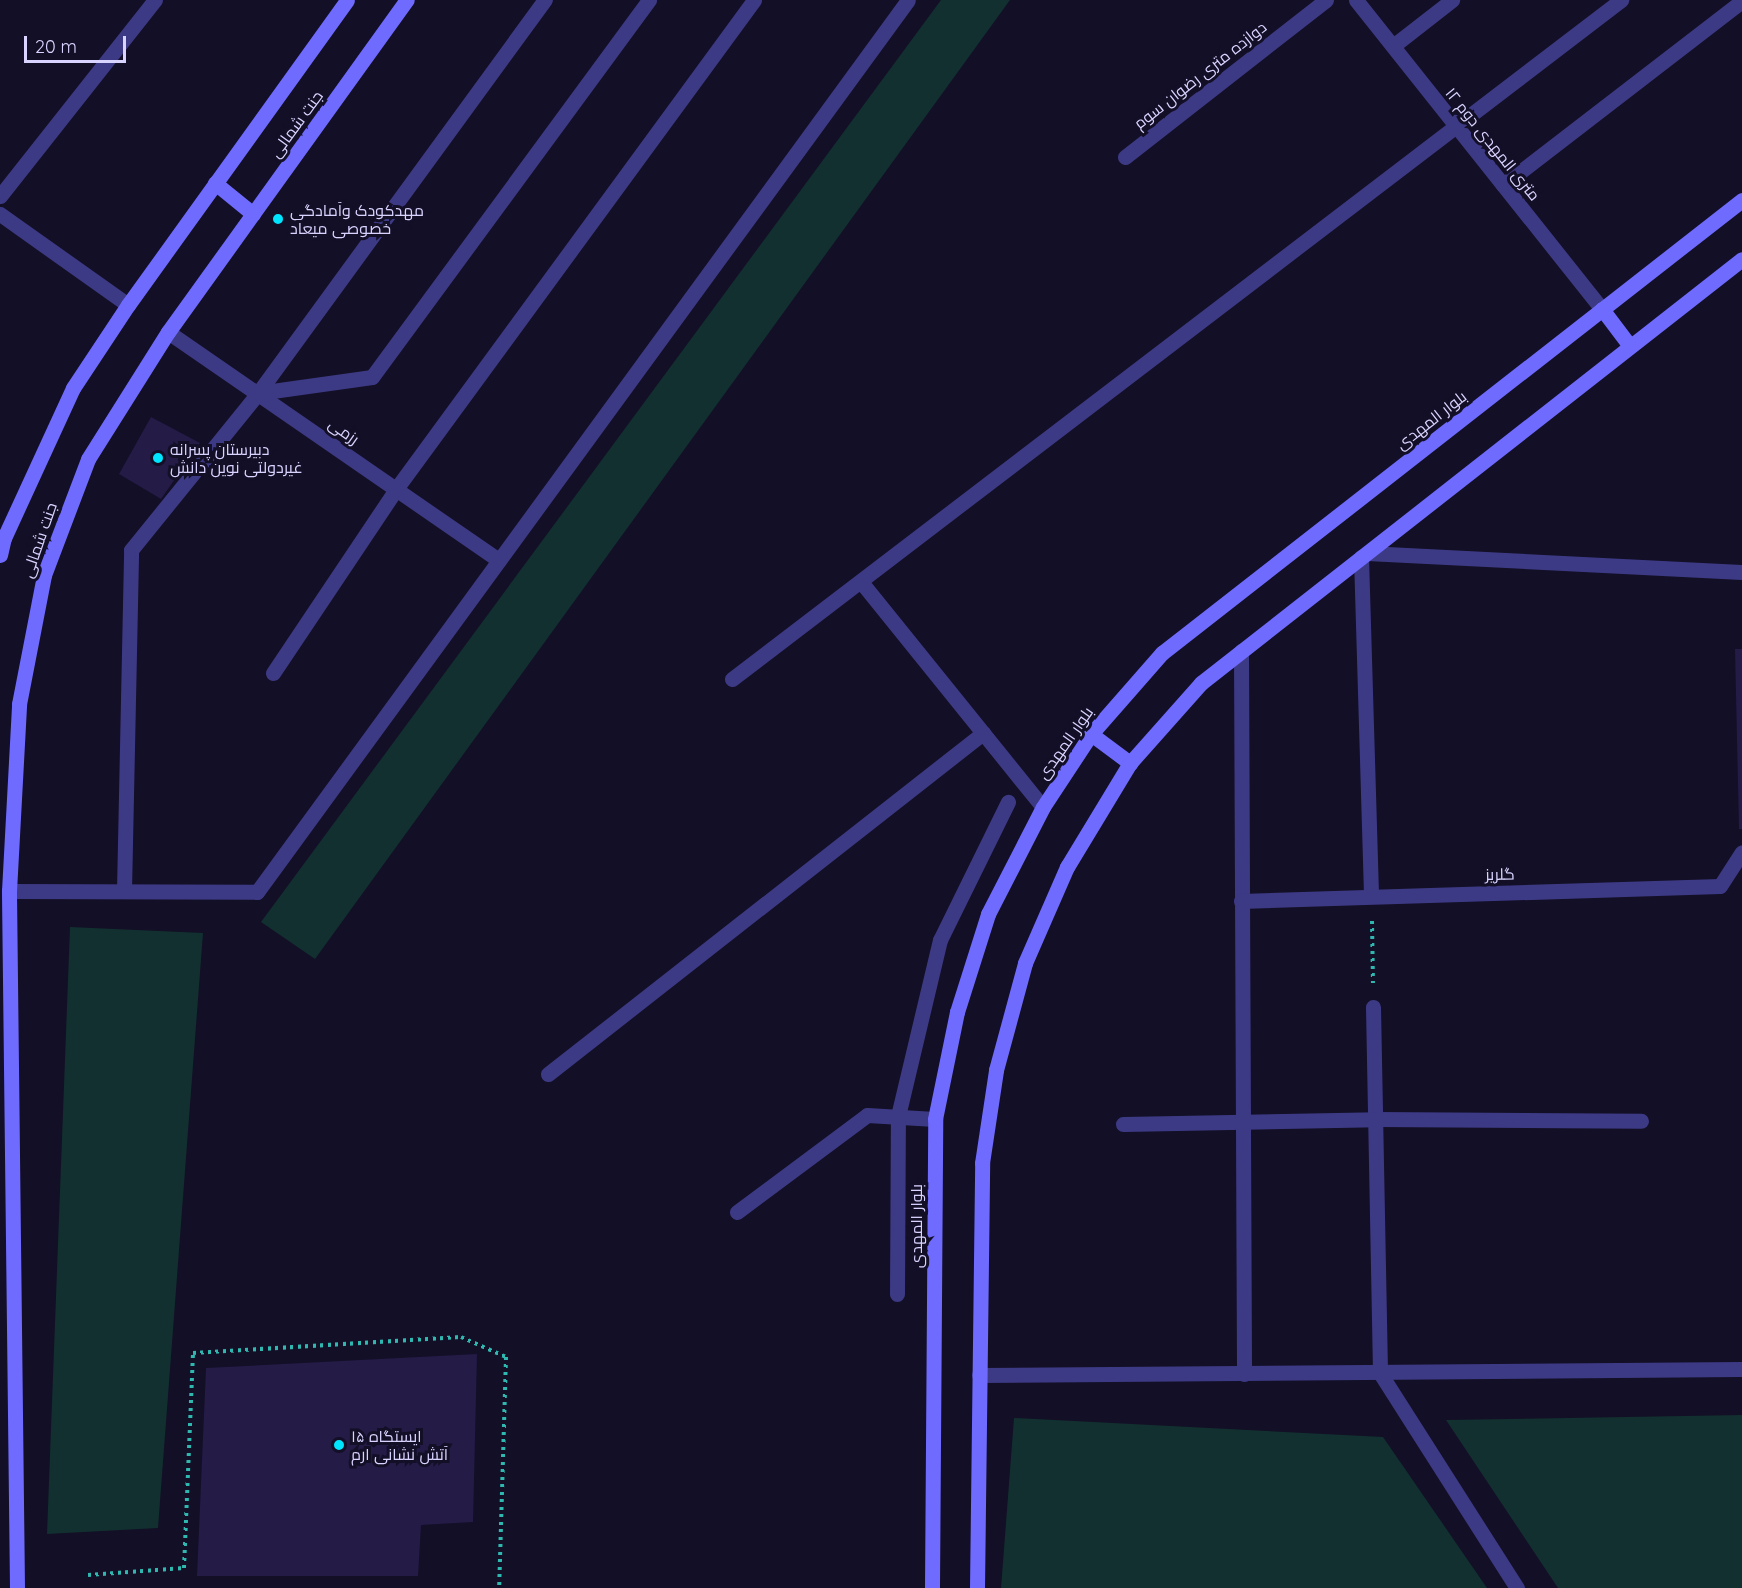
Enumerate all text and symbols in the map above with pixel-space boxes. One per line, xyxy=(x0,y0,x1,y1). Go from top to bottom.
street label: دوازده متری رضوان سوم xyxy=(1130,17,1270,133)
scale bar xyxy=(27,24,129,62)
text: 20 m xyxy=(35,35,77,58)
street label: ۱۲ متری المهدی دوم xyxy=(1441,84,1545,204)
street label: جنت شمالی xyxy=(265,87,327,161)
place label: مهدکودک وآمادگی خصوصی میعاد xyxy=(290,200,424,238)
marker: مهدکودک وآمادگی خصوصی میعاد xyxy=(271,212,285,226)
street label: بلوار المهدی xyxy=(1392,386,1470,454)
street label: رزمی xyxy=(325,414,363,448)
place label: دبیرستان پسرانه غیردولتی نوین دانش xyxy=(170,439,303,477)
marker: دبیرستان پسرانه غیردولتی نوین دانش xyxy=(151,451,165,465)
street label: جنت شمالی xyxy=(17,500,61,580)
street label: بلوار المهدی xyxy=(1033,703,1097,783)
street label: گلریز xyxy=(1485,864,1515,884)
street label: بلوار المهدی xyxy=(906,1184,926,1268)
place label: ایستگاه ۱۵ آتش نشانی ارم xyxy=(351,1426,448,1464)
marker: ایستگاه ۱۵ آتش نشانی ارم xyxy=(332,1438,346,1452)

